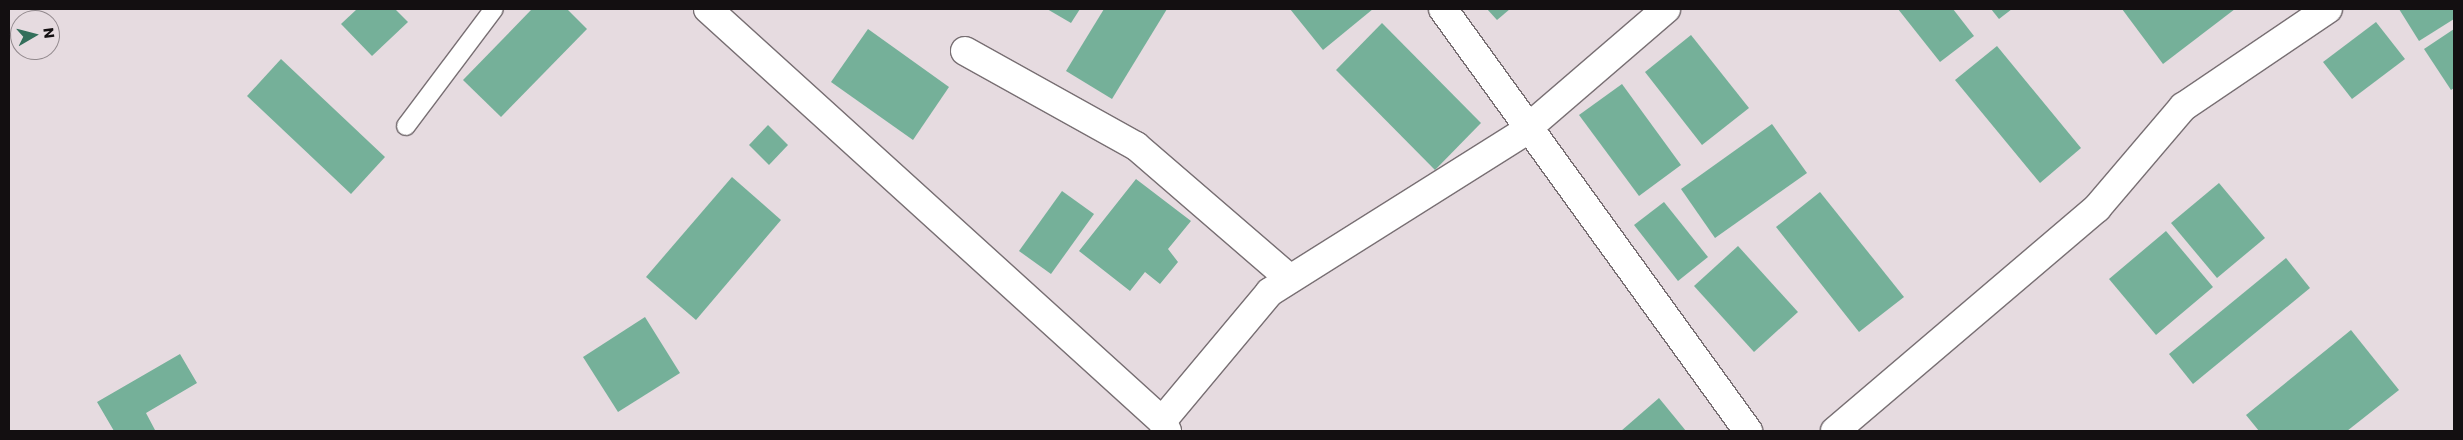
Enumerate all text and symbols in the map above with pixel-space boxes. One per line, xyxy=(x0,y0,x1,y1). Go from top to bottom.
north arrow xyxy=(10,10,60,60)
text: N xyxy=(38,26,59,40)

